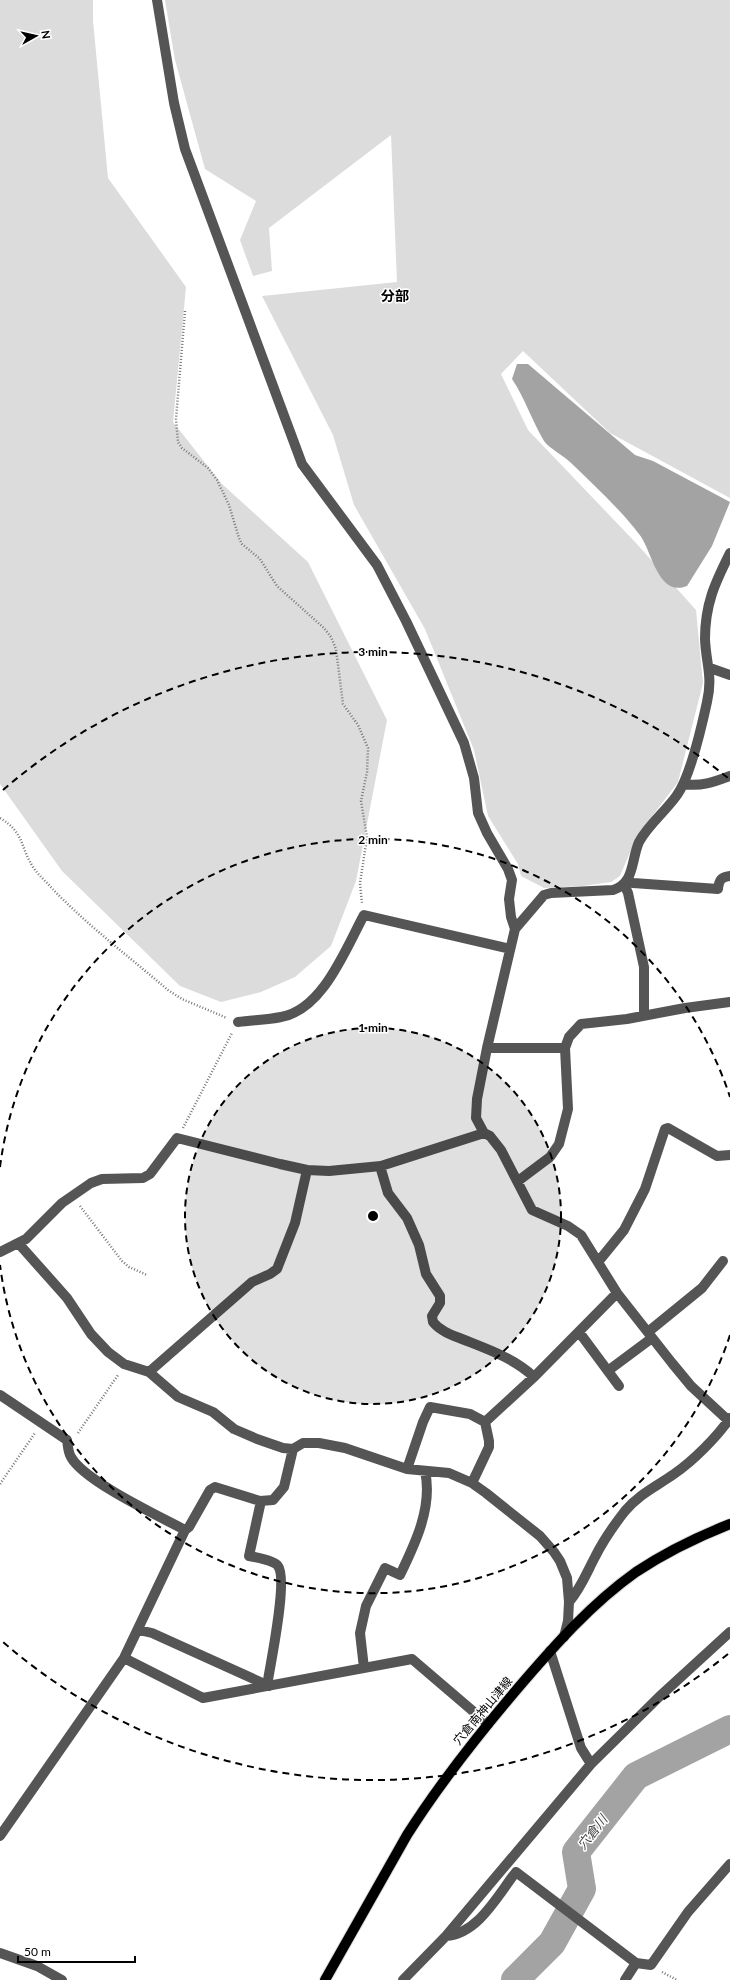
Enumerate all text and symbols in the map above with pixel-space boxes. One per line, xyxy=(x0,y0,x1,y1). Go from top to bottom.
north arrow xyxy=(16,16,56,56)
text: N xyxy=(39,29,53,40)
district label: 分部 xyxy=(380,287,409,304)
text: 3 min xyxy=(358,644,388,659)
text: 2 min xyxy=(358,832,388,847)
text: 1 min xyxy=(358,1020,388,1035)
centre of rings xyxy=(366,1209,380,1223)
street label: 穴倉南神山津線 xyxy=(450,1674,515,1748)
water label: 穴倉川 xyxy=(574,1810,612,1852)
scale bar xyxy=(18,1938,135,1964)
text: 50 m xyxy=(24,1944,51,1959)

